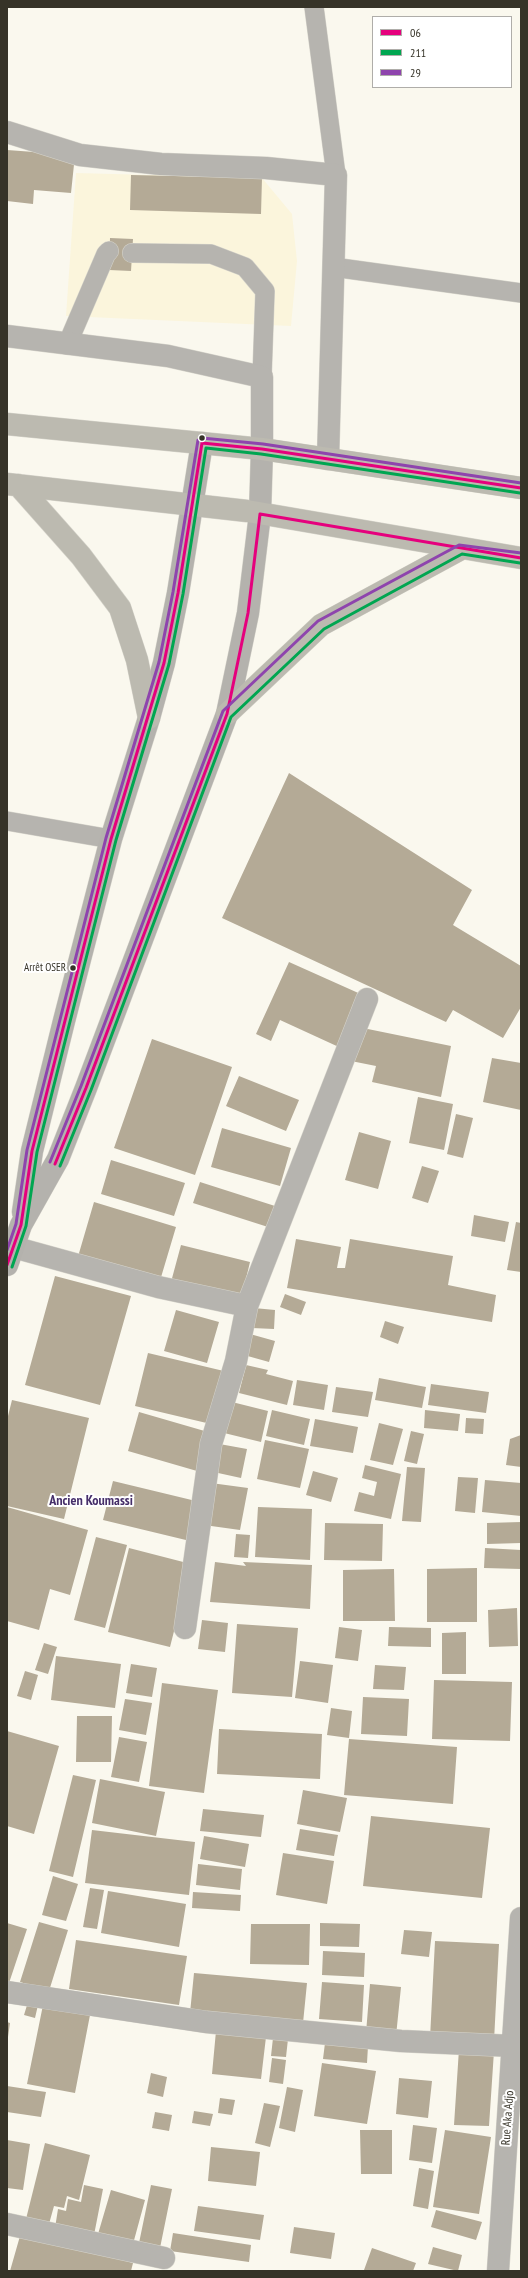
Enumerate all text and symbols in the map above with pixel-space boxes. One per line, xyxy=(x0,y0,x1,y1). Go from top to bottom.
legend xyxy=(372,16,512,88)
text: 06 xyxy=(410,25,421,40)
text: 211 xyxy=(410,45,426,60)
text: 29 xyxy=(410,65,421,80)
unlabelled marker xyxy=(197,433,207,443)
place label: Arrêt OSER xyxy=(24,961,66,975)
marker: Arrêt OSER xyxy=(68,963,78,973)
district label: Ancien Koumassi xyxy=(49,1493,133,1509)
street label: Rue Aka Adjo xyxy=(499,2090,517,2146)

